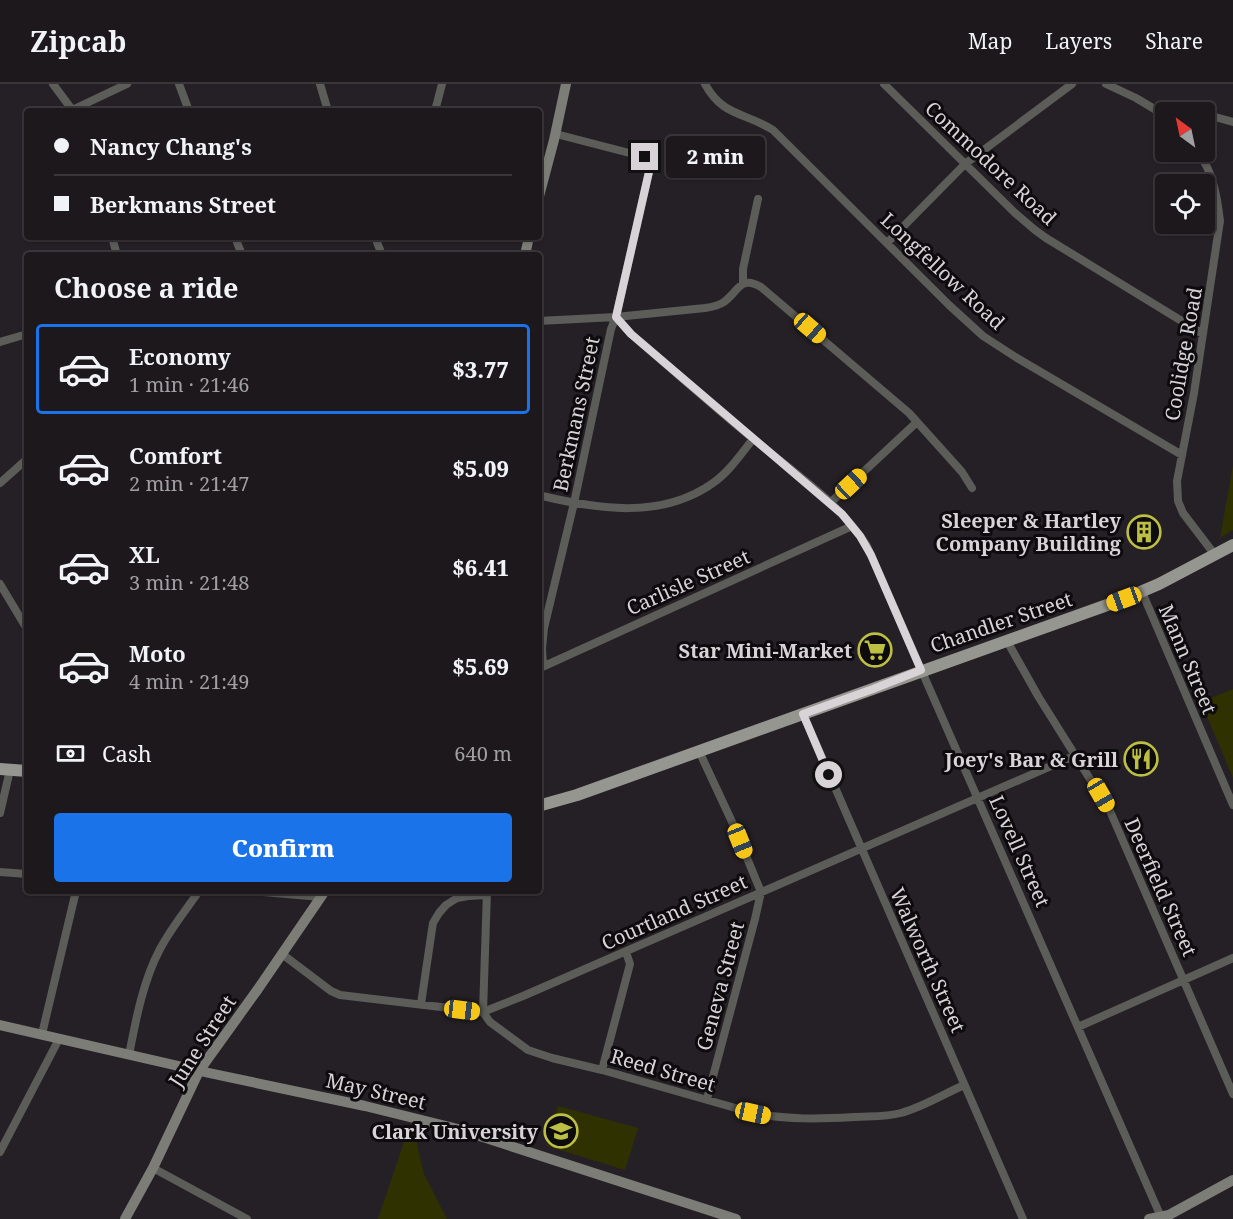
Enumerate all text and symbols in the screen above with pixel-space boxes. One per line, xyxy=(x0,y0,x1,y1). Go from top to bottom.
text: Zipcab xyxy=(30,22,126,60)
text: Map xyxy=(968,27,1012,55)
text: Layers xyxy=(1045,27,1112,55)
text: Share xyxy=(1145,27,1203,55)
street label: Commodore Road xyxy=(919,95,1063,231)
north arrow xyxy=(1155,102,1215,162)
map controls xyxy=(1155,102,1215,234)
text: Nancy Chang's xyxy=(90,131,252,161)
callout: 2 min xyxy=(666,136,765,178)
route end xyxy=(631,143,658,170)
text: 2 min xyxy=(687,143,744,170)
button: locate xyxy=(1155,174,1215,234)
text: Berkmans Street xyxy=(90,189,276,219)
street label: Longfellow Road xyxy=(875,206,1011,336)
text: Choose a ride xyxy=(54,269,239,306)
street label: Coolidge Road xyxy=(1158,285,1208,423)
car xyxy=(791,309,829,347)
street label: Berkmans Street xyxy=(546,334,606,494)
text: Economy xyxy=(129,341,231,371)
icon: car xyxy=(57,342,111,396)
text: $3.77 xyxy=(452,354,509,384)
text: 1 min · 21:46 xyxy=(129,371,249,398)
text: Comfort xyxy=(129,440,222,470)
icon: car xyxy=(57,441,111,495)
text: $5.09 xyxy=(452,453,509,483)
car xyxy=(832,465,870,503)
text: 2 min · 21:47 xyxy=(129,470,249,497)
place label: Sleeper & Hartley Company Building xyxy=(936,507,1122,557)
building icon: Sleeper & Hartley Company Building xyxy=(1126,514,1162,550)
text: XL xyxy=(129,539,160,569)
icon: car xyxy=(57,540,111,594)
street label: Carlisle Street xyxy=(622,543,754,621)
text: $6.41 xyxy=(452,552,509,582)
text: 3 min · 21:48 xyxy=(129,569,249,596)
car xyxy=(1104,584,1144,614)
street label: Chandler Street xyxy=(926,585,1076,659)
street label: Mann Street xyxy=(1153,600,1223,718)
supermarket icon: Star Mini-Market xyxy=(857,632,893,668)
place label: Star Mini-Market xyxy=(679,637,852,664)
text: Moto xyxy=(129,638,186,668)
icon: car xyxy=(57,639,111,693)
text: $5.69 xyxy=(452,651,509,681)
text: 4 min · 21:49 xyxy=(129,668,249,695)
icon: cash xyxy=(54,737,87,770)
text: Cash xyxy=(102,738,152,768)
text: 640 m xyxy=(454,740,512,767)
restaurant icon: Joey's Bar & Grill xyxy=(1123,741,1159,777)
place label: Joey's Bar & Grill xyxy=(944,746,1118,773)
route start xyxy=(815,761,842,788)
car xyxy=(1084,775,1118,815)
street label: Lovell Street xyxy=(983,791,1057,911)
button: Confirm xyxy=(54,813,512,882)
street label: Deerfield Street xyxy=(1118,814,1204,960)
car xyxy=(725,821,755,861)
street label: Courtland Street xyxy=(597,868,751,956)
street label: Walworth Street xyxy=(884,883,972,1037)
street label: Geneva Street xyxy=(690,919,750,1053)
street label: June Street xyxy=(162,990,242,1093)
car xyxy=(443,999,481,1021)
street label: Reed Street xyxy=(607,1042,719,1098)
street label: May Street xyxy=(323,1066,429,1116)
car xyxy=(734,1100,772,1126)
school or university icon: Clark University xyxy=(543,1113,579,1149)
place label: Clark University xyxy=(372,1118,538,1145)

